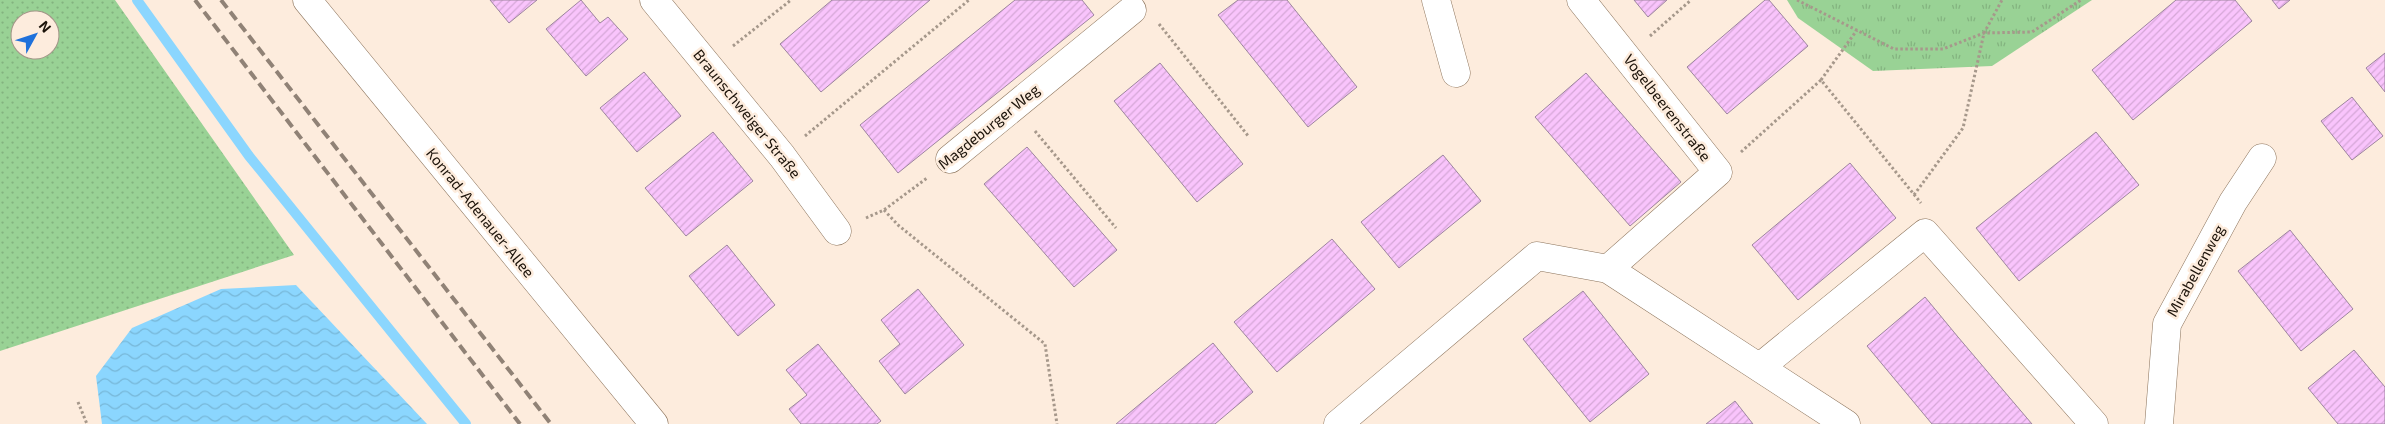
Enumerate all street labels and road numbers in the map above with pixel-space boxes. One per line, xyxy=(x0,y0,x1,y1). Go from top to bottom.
street label: Braunschweiger Straße xyxy=(690,45,805,181)
street label: Vogelbeerenstraße xyxy=(1620,50,1715,165)
street label: Magdeburger Weg xyxy=(934,80,1043,173)
street label: Konrad-Adenauer-Allee xyxy=(423,144,539,281)
street label: Mirabellenweg xyxy=(2162,221,2228,320)

